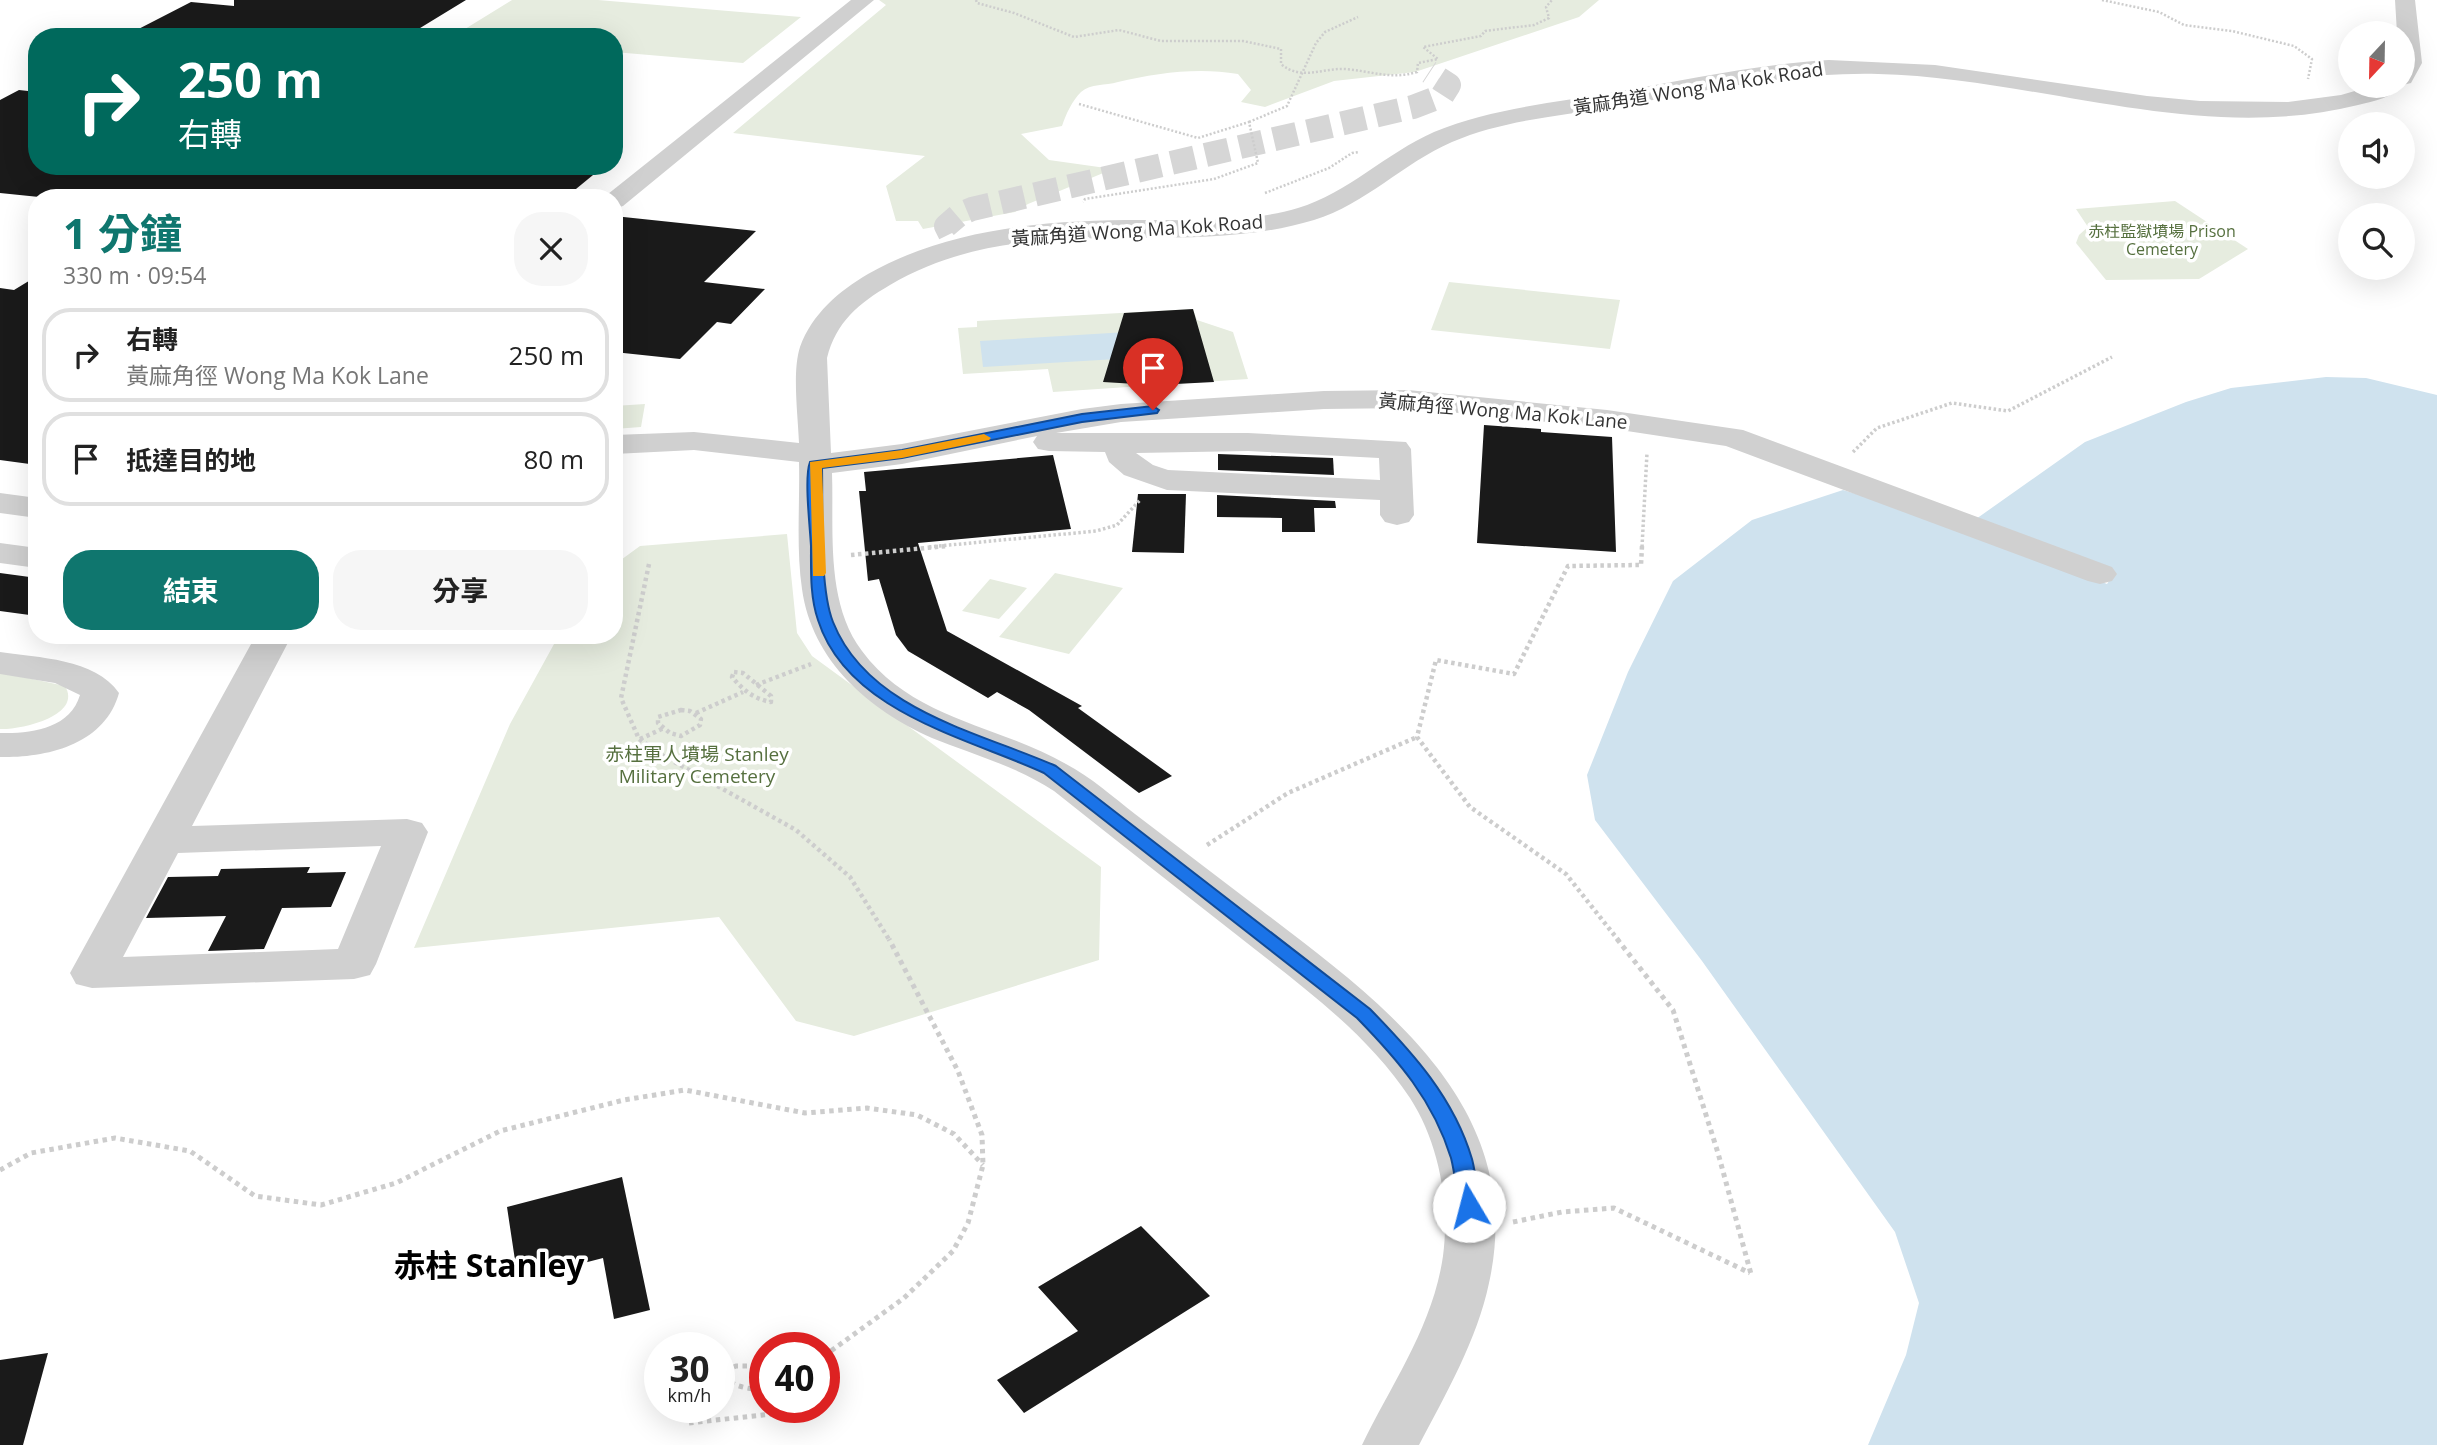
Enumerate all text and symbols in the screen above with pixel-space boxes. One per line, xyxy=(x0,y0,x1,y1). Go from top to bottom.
north arrow xyxy=(2338,21,2415,98)
map controls xyxy=(2338,21,2415,280)
text: 250 m xyxy=(178,46,323,112)
street label: 黃麻角道 Wong Ma Kok Road xyxy=(1571,55,1825,121)
icon: right xyxy=(63,56,154,147)
text: 右轉 xyxy=(178,112,242,155)
button: sound xyxy=(2338,112,2415,189)
button: search xyxy=(2338,203,2415,280)
text: 1 分鐘 xyxy=(63,204,182,261)
street label: 黃麻角道 Wong Ma Kok Road xyxy=(1010,208,1264,252)
button: close xyxy=(514,212,588,286)
park label: 赤柱監獄墳場 Prison Cemetery xyxy=(2088,220,2236,260)
text: 330 m · 09:54 xyxy=(63,259,206,291)
text: 右轉 xyxy=(126,321,178,357)
icon: right xyxy=(67,336,105,374)
text: 250 m xyxy=(509,337,584,373)
pin xyxy=(1123,338,1183,410)
icon: arrive xyxy=(1134,349,1172,387)
text: 黃麻角徑 Wong Ma Kok Lane xyxy=(126,359,429,391)
street label: 黃麻角徑 Wong Ma Kok Lane xyxy=(1377,387,1629,435)
icon: arrive xyxy=(67,440,105,478)
text: 80 m xyxy=(523,441,584,477)
text: 抵達目的地 xyxy=(126,442,256,478)
button: 結束 xyxy=(63,550,319,630)
button: 分享 xyxy=(333,550,588,630)
park label: 赤柱軍人墳場 Stanley Military Cemetery xyxy=(605,741,789,789)
position arrow xyxy=(1432,1169,1506,1243)
district label: 赤柱 Stanley xyxy=(393,1243,585,1286)
speed limit sign: 40 xyxy=(749,1332,840,1423)
text: 30 xyxy=(669,1345,710,1392)
text: km/h xyxy=(668,1383,711,1407)

